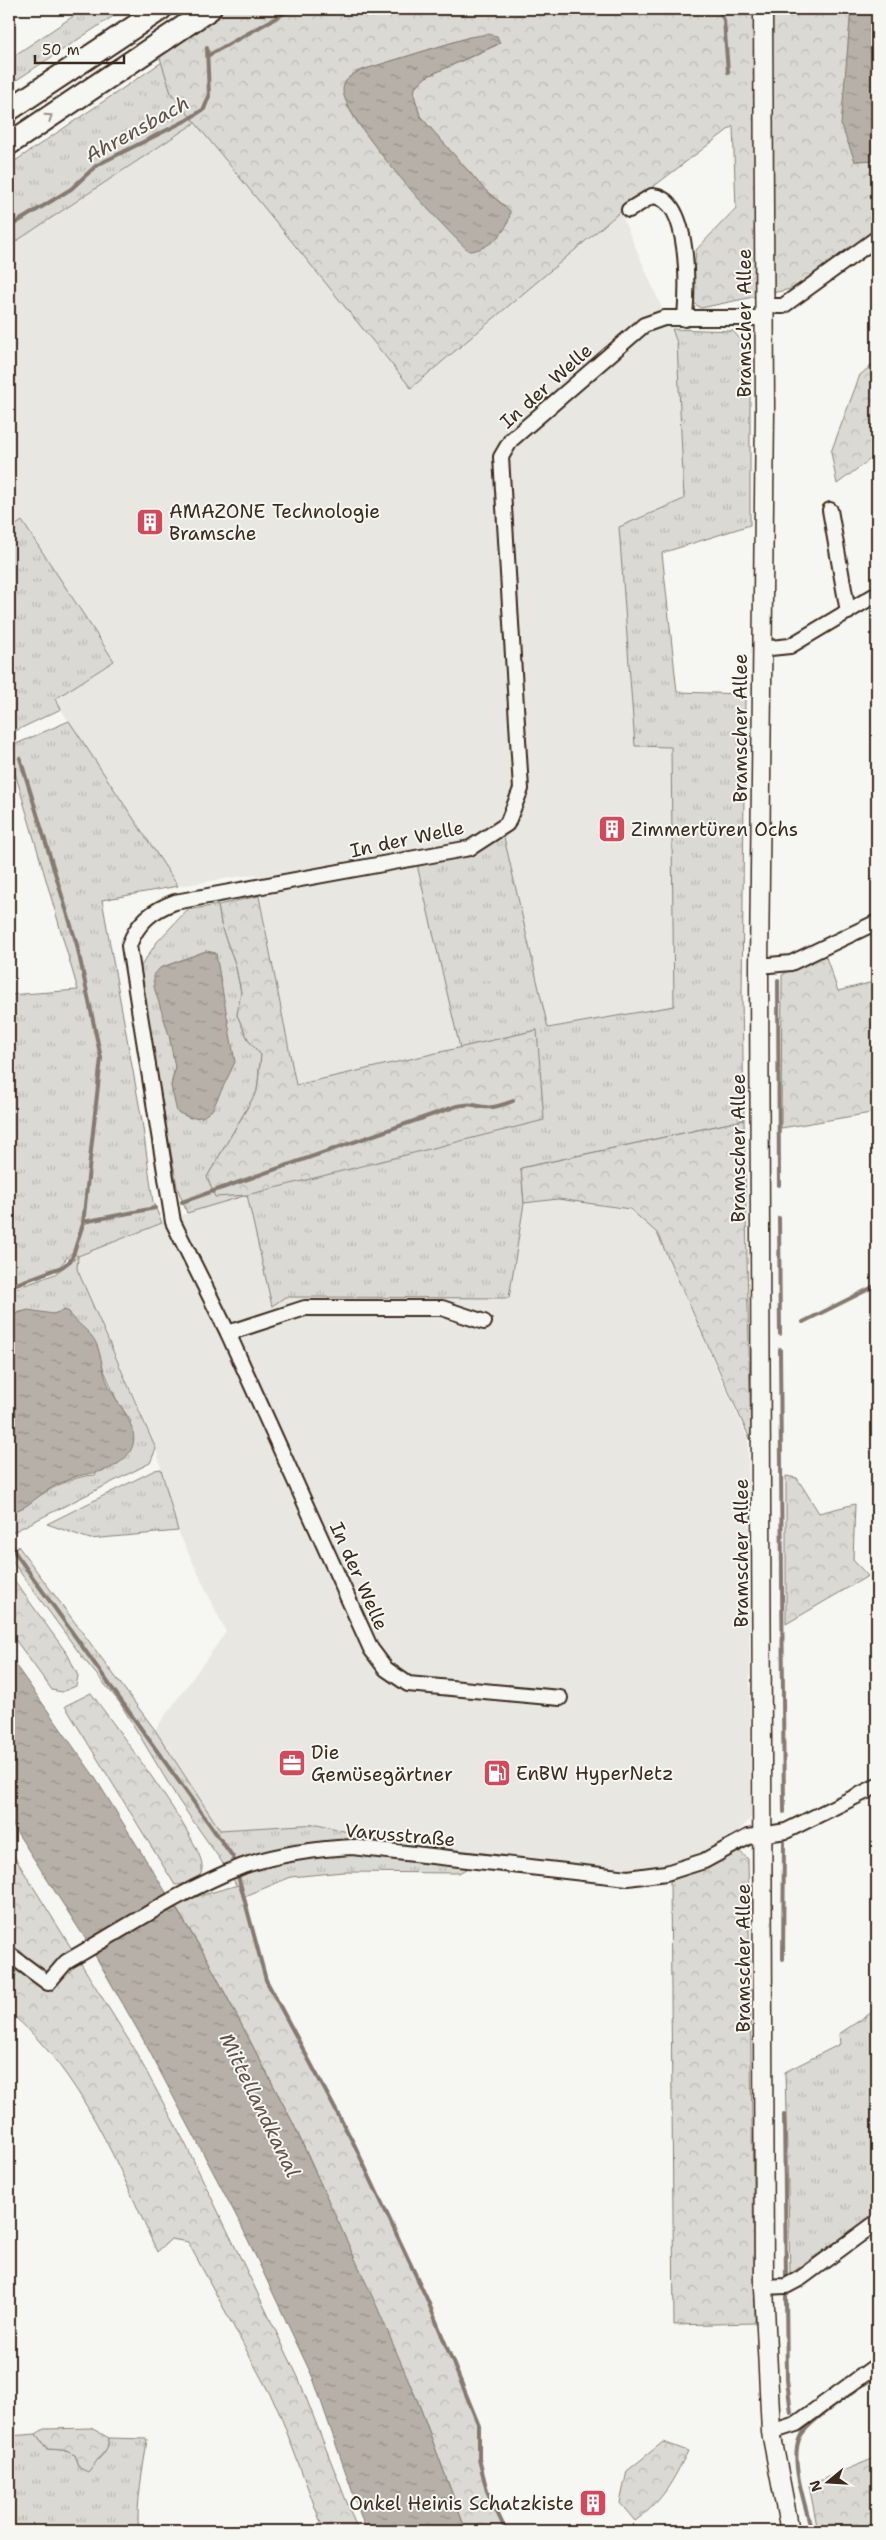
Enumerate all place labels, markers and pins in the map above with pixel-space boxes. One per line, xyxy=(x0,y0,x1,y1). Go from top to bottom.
place label: AMAZONE Technologie Bramsche xyxy=(169,499,380,546)
building icon: AMAZONE Technologie Bramsche xyxy=(135,507,165,537)
building icon: Zimmertüren Ochs xyxy=(597,814,627,844)
place label: Zimmertüren Ochs xyxy=(631,817,798,842)
place label: Die Gemüsegärtner xyxy=(311,1740,453,1787)
office icon: Die Gemüsegärtner xyxy=(277,1748,307,1778)
fuel station icon: EnBW HyperNetz xyxy=(482,1758,512,1788)
place label: EnBW HyperNetz xyxy=(516,1761,674,1786)
building icon: Onkel Heinis Schatzkiste xyxy=(578,2488,608,2518)
place label: Onkel Heinis Schatzkiste xyxy=(349,2491,574,2516)

